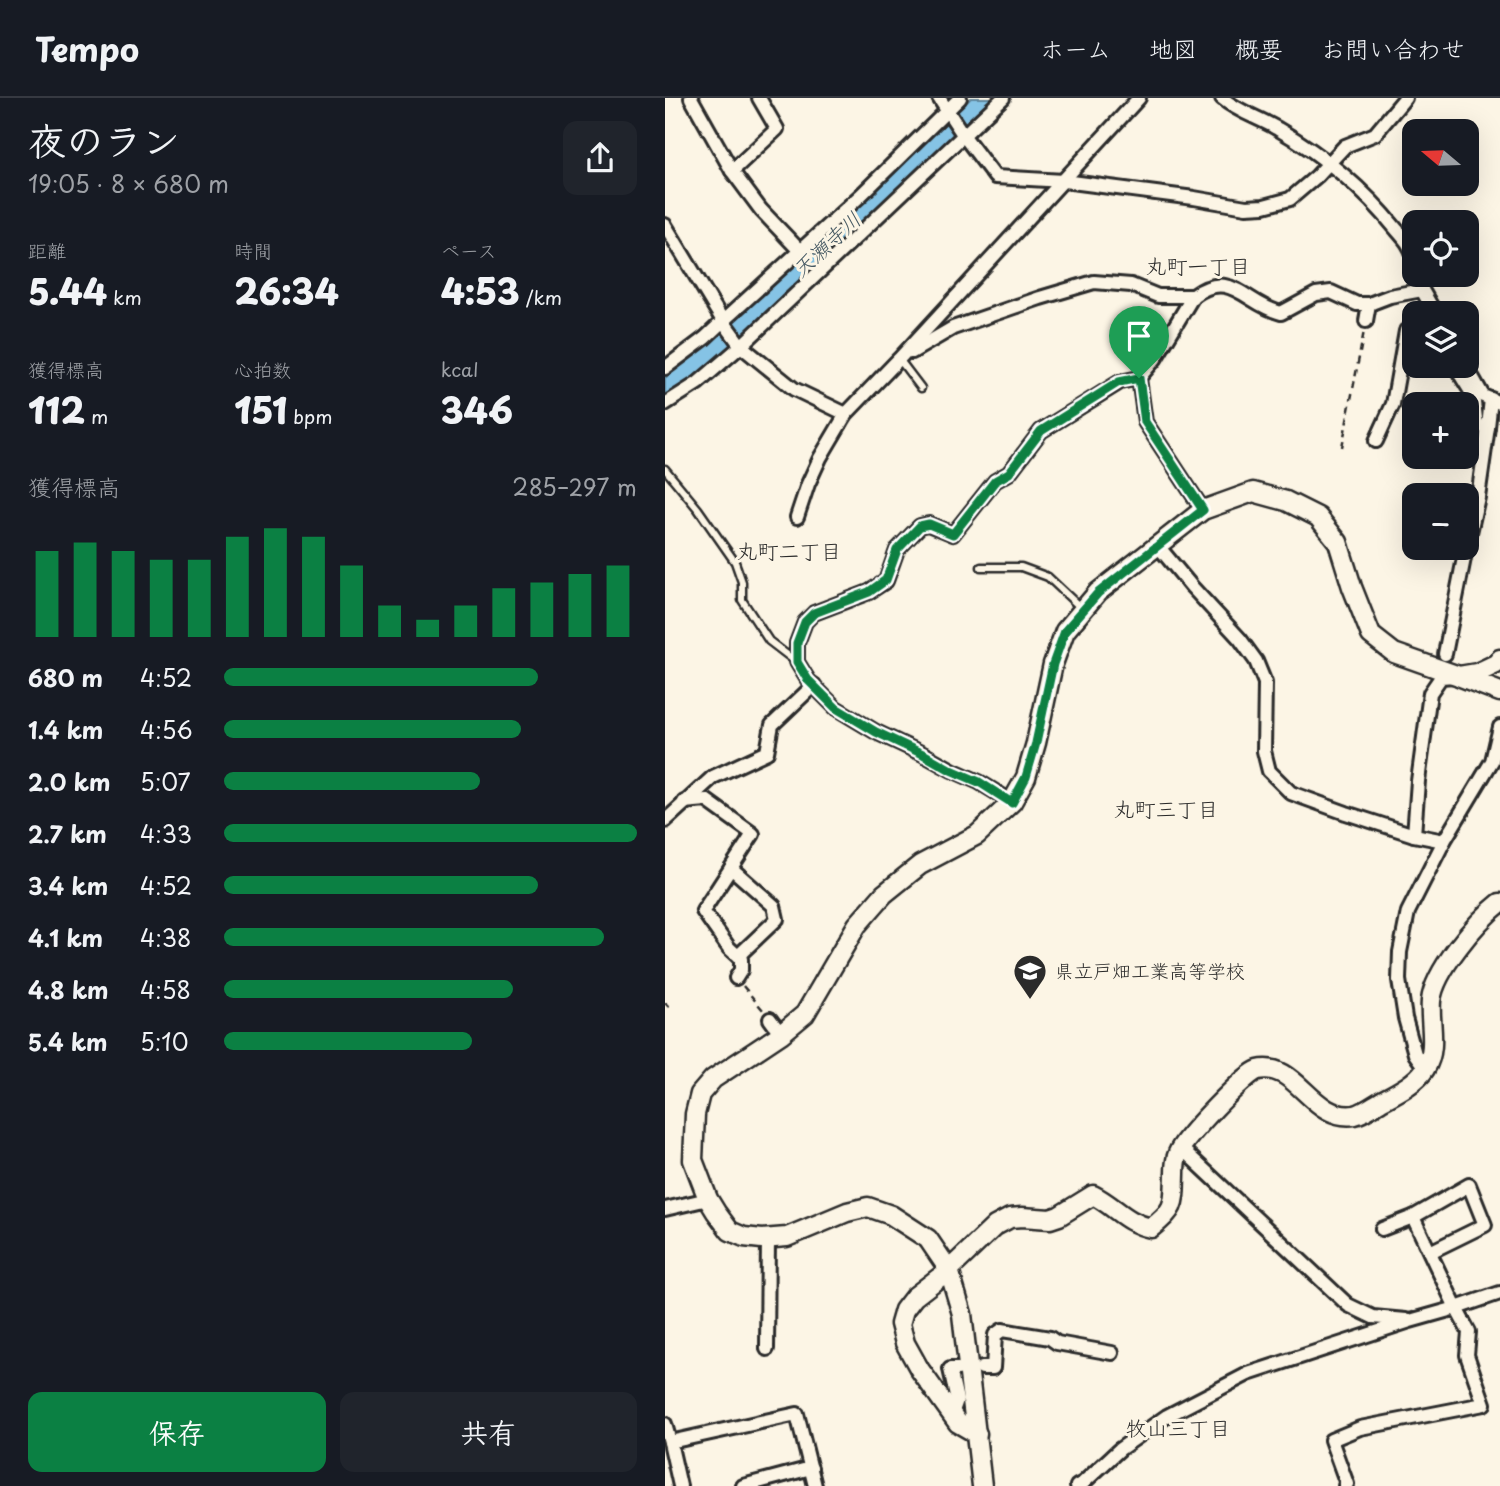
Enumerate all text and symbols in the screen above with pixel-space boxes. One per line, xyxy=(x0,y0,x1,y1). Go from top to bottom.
text: Tempo xyxy=(35,23,139,73)
text: ホーム xyxy=(1040,30,1111,66)
text: 地図 xyxy=(1149,30,1197,66)
text: 概要 xyxy=(1235,30,1283,66)
text: お問い合わせ xyxy=(1321,30,1465,66)
text: 夜のラン xyxy=(28,111,180,168)
north arrow xyxy=(1402,119,1479,196)
map controls xyxy=(1402,119,1479,560)
button: share xyxy=(563,121,637,195)
text: 19:05 · 8 × 680 m xyxy=(28,166,229,201)
water label: 天瀬寺川 xyxy=(784,203,867,284)
button: locate xyxy=(1402,210,1479,287)
text: 距離 xyxy=(28,236,66,264)
text: 時間 xyxy=(234,236,272,264)
text: ペース xyxy=(441,236,497,264)
district label: 丸町一丁目 xyxy=(1146,249,1251,281)
text: 5.44 xyxy=(28,264,107,317)
text: 26:34 xyxy=(234,264,339,317)
text: 4:53 xyxy=(441,264,520,317)
text: km xyxy=(107,283,142,311)
text: /km xyxy=(520,283,562,311)
button: layers xyxy=(1402,301,1479,378)
pin xyxy=(1109,306,1169,378)
icon: arrive xyxy=(1120,317,1158,355)
text: 獲得標高 xyxy=(28,355,104,383)
text: 心拍数 xyxy=(234,355,291,383)
text: kcal xyxy=(441,355,479,383)
text: 112 xyxy=(28,383,85,436)
text: 151 xyxy=(234,383,287,436)
text: 346 xyxy=(441,383,513,436)
button: + xyxy=(1402,392,1479,469)
text: m xyxy=(85,402,108,430)
text: bpm xyxy=(287,402,333,430)
text: 獲得標高 xyxy=(28,469,120,504)
text: 285–297 m xyxy=(512,469,637,504)
button: − xyxy=(1402,483,1479,560)
district label: 丸町二丁目 xyxy=(737,534,842,566)
text: 680 m xyxy=(28,660,103,695)
text: 4:52 xyxy=(140,660,192,695)
text: 1.4 km xyxy=(28,712,103,747)
text: 4:56 xyxy=(140,712,193,747)
text: 2.0 km xyxy=(28,764,110,799)
text: 5:07 xyxy=(140,764,191,799)
district label: 丸町三丁目 xyxy=(1114,792,1219,824)
text: 2.7 km xyxy=(28,816,107,851)
text: 4:33 xyxy=(140,816,192,851)
text: 3.4 km xyxy=(28,868,108,903)
text: 4:52 xyxy=(140,868,192,903)
text: 4.1 km xyxy=(28,920,103,955)
text: 4:38 xyxy=(140,920,191,955)
school or university icon: 県立戸畑工業高等学校 xyxy=(1011,952,1049,1001)
place label: 県立戸畑工業高等学校 xyxy=(1055,956,1245,984)
text: 4.8 km xyxy=(28,972,109,1007)
text: 4:58 xyxy=(140,972,191,1007)
text: 5.4 km xyxy=(28,1024,108,1059)
text: 5:10 xyxy=(140,1024,188,1059)
button: 保存 xyxy=(28,1392,326,1472)
button: 共有 xyxy=(340,1392,637,1472)
district label: 牧山三丁目 xyxy=(1126,1411,1231,1443)

